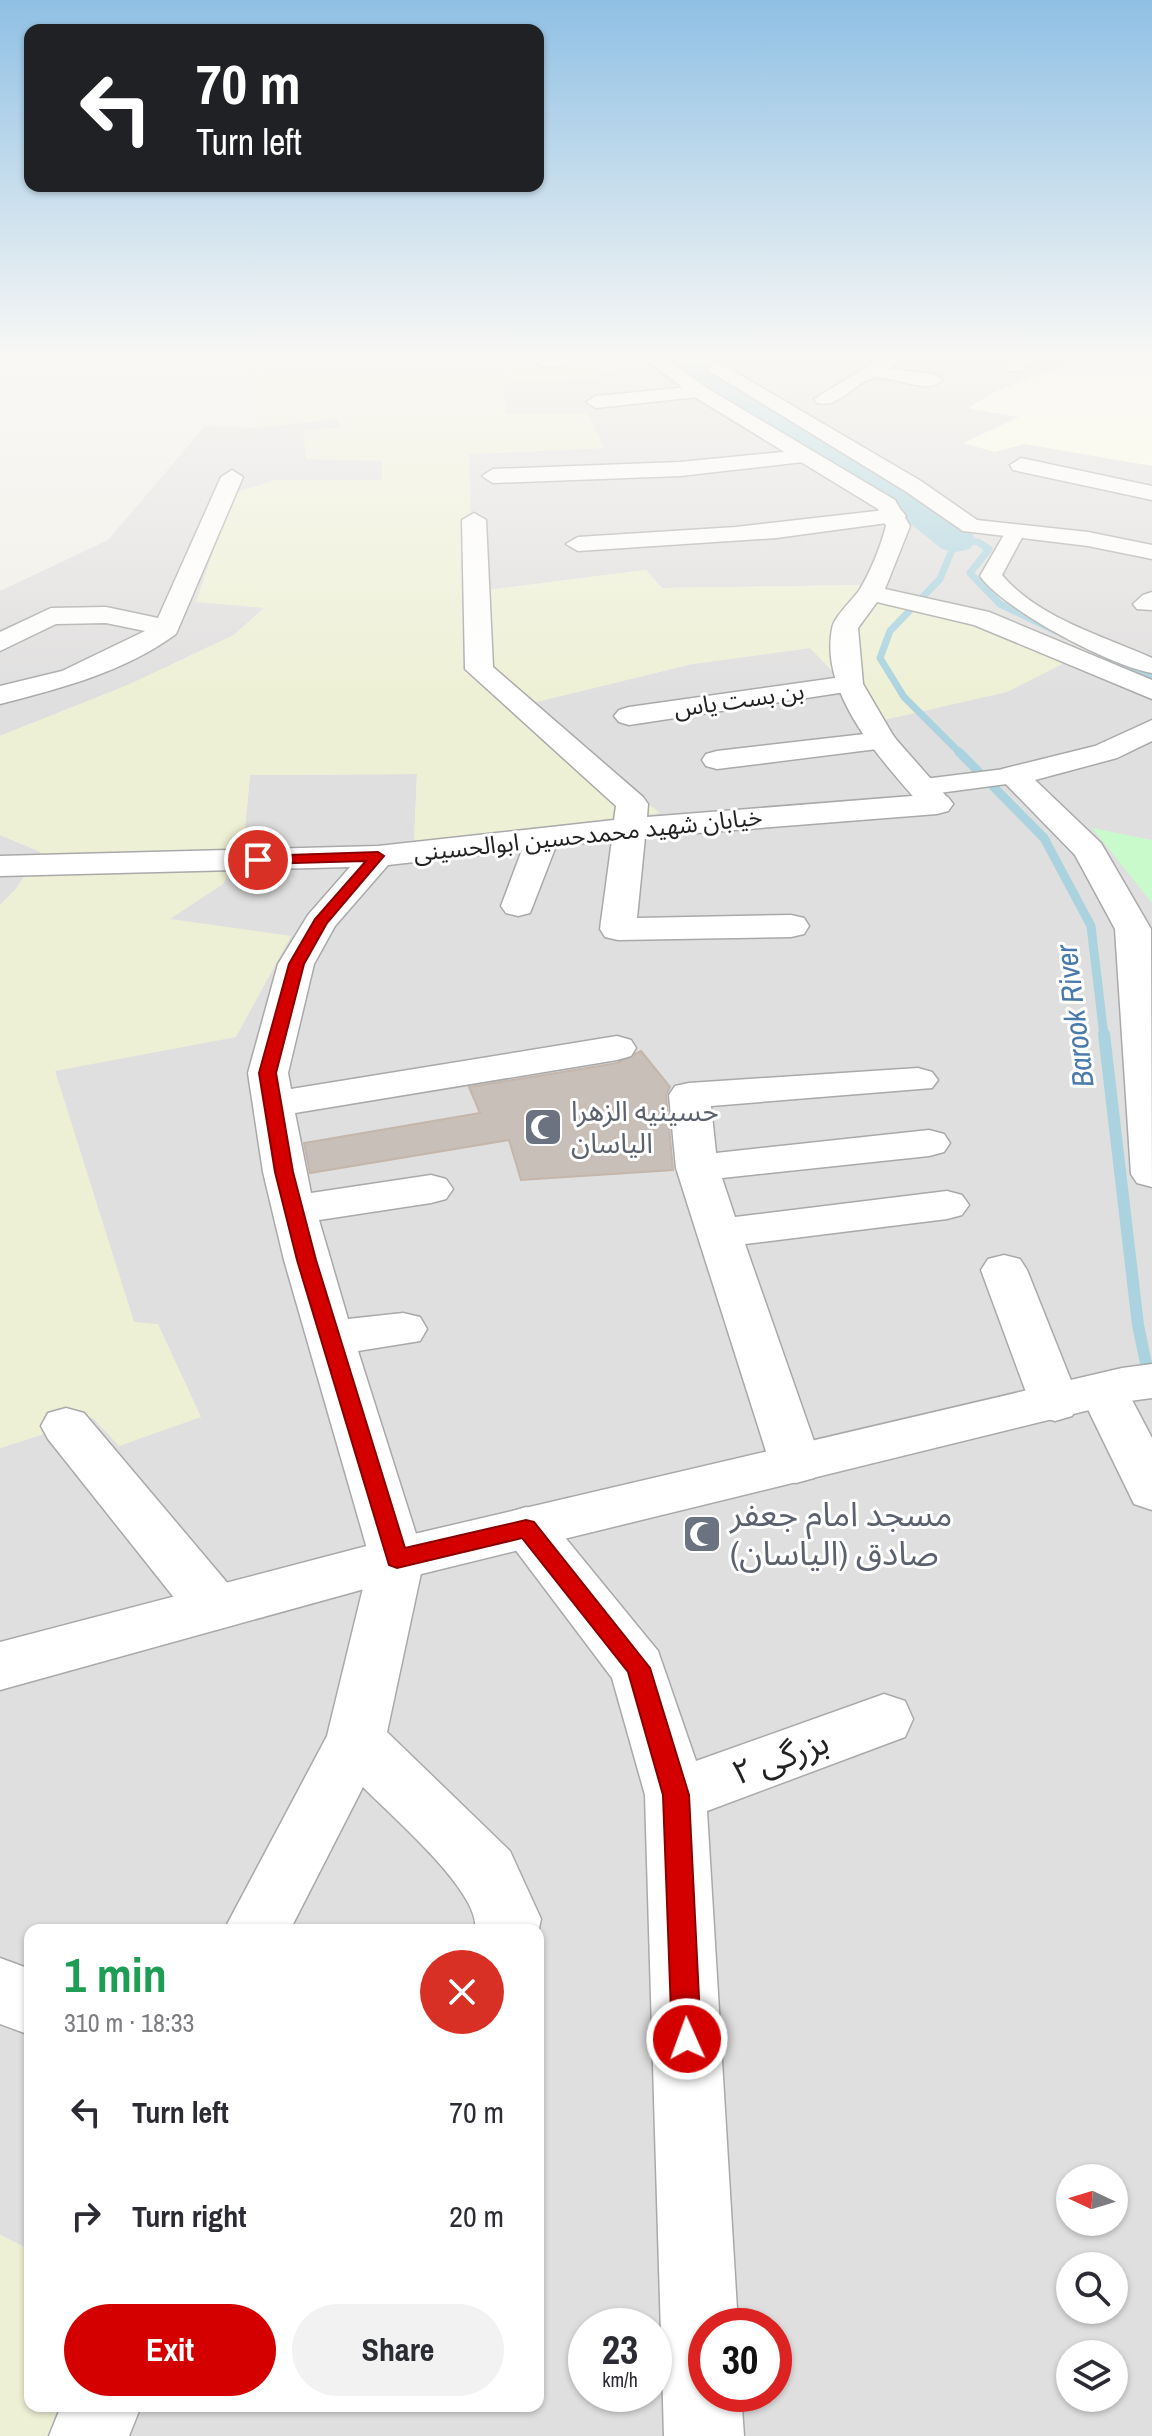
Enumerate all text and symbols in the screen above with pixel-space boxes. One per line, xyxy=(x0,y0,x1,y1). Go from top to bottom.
text: 70 m xyxy=(196,46,301,121)
icon: left xyxy=(64,56,168,160)
text: Turn left xyxy=(196,118,302,166)
street label: بن بست یاس xyxy=(672,674,806,724)
street label: خیابان شهید محمدحسین ابوالحسینی xyxy=(412,800,764,868)
pin xyxy=(224,826,292,894)
icon: arrive xyxy=(236,838,280,882)
water label: Barook River xyxy=(1045,942,1103,1090)
place label: حسینیه الزهرا الیاسان xyxy=(571,1092,719,1162)
mosque icon: حسینیه الزهرا الیاسان xyxy=(522,1106,564,1148)
place label: مسجد امام جعفر صادق (الیاسان) xyxy=(729,1491,952,1576)
mosque icon: مسجد امام جعفر صادق (الیاسان) xyxy=(681,1513,723,1555)
street label: بزرگی ۲ xyxy=(725,1718,835,1796)
text: 1 min xyxy=(64,1942,167,2007)
button: close xyxy=(420,1950,504,2034)
position arrow xyxy=(645,1997,729,2081)
text: 310 m · 18:33 xyxy=(64,2005,194,2040)
icon: left xyxy=(64,2090,108,2134)
text: Turn left xyxy=(132,2092,229,2132)
text: 70 m xyxy=(449,2092,504,2132)
north arrow xyxy=(1056,2164,1128,2236)
map controls xyxy=(1056,2164,1128,2412)
icon: right xyxy=(64,2194,108,2238)
text: Turn right xyxy=(132,2196,246,2236)
text: 20 m xyxy=(449,2196,504,2236)
button: search xyxy=(1056,2252,1128,2324)
button: Exit xyxy=(64,2304,276,2396)
button: Share xyxy=(292,2304,504,2396)
speed limit sign: 30 xyxy=(688,2308,792,2412)
text: 23 xyxy=(602,2323,638,2376)
button: layers xyxy=(1056,2340,1128,2412)
text: km/h xyxy=(602,2366,638,2393)

